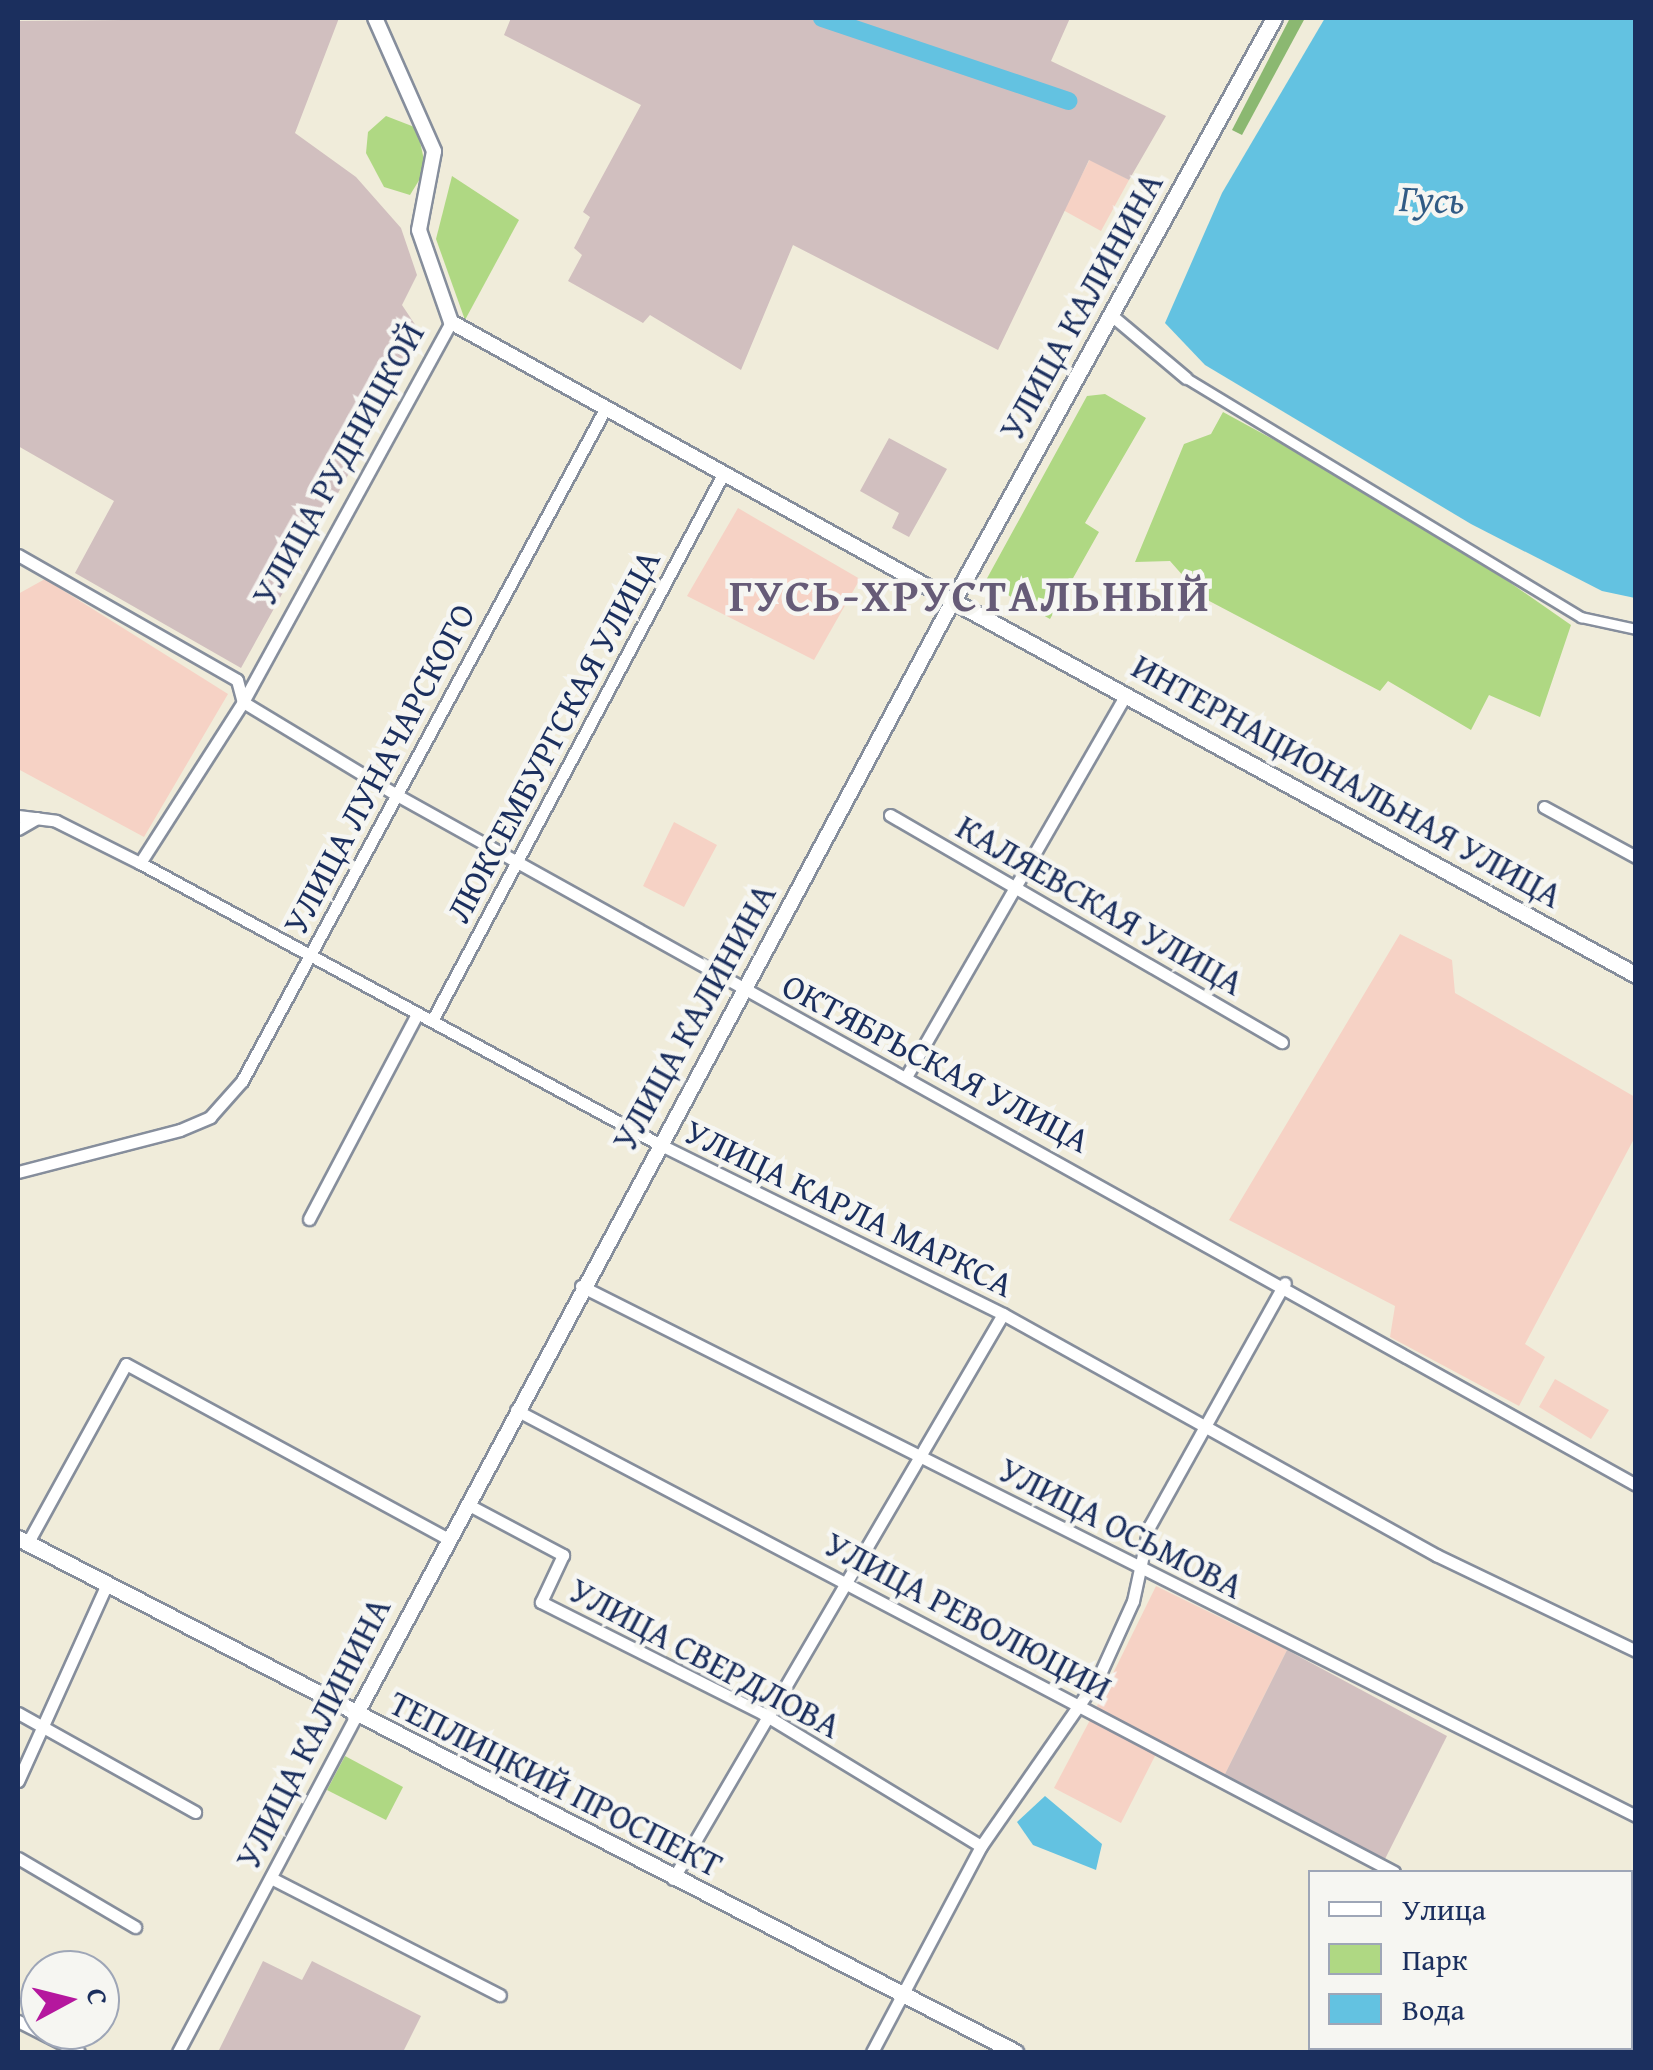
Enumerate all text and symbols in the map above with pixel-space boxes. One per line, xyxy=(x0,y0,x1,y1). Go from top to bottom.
street label: УЛИЦА КАЛИНИНА xyxy=(990,165,1172,447)
water label: Гусь xyxy=(1398,175,1466,223)
street label: УЛИЦА РУДНИЦКОЙ xyxy=(243,315,433,613)
street label: ЛЮКСЕМБУРГСКАЯ УЛИЦА xyxy=(437,543,669,929)
district label: ГУСЬ-ХРУСТАЛЬНЫЙ xyxy=(729,568,1211,622)
street label: УЛИЦА ЛУНАЧАРСКОГО xyxy=(274,597,484,941)
street label: ИНТЕРНАЦИОНАЛЬНАЯ УЛИЦА xyxy=(1125,645,1569,917)
street label: КАЛЯЕВСКАЯ УЛИЦА xyxy=(949,806,1251,1004)
street label: УЛИЦА КАЛИНИНА xyxy=(603,876,785,1158)
street label: ОКТЯБРЬСКАЯ УЛИЦА xyxy=(775,964,1097,1162)
street label: УЛИЦА КАРЛА МАРКСА xyxy=(678,1110,1020,1306)
street label: УЛИЦА ОСЬМОВА xyxy=(992,1448,1250,1608)
street label: УЛИЦА РЕВОЛЮЦИИ xyxy=(818,1523,1118,1709)
street label: УЛИЦА СВЕРДЛОВА xyxy=(562,1569,848,1747)
street label: УЛИЦА КАЛИНИНА xyxy=(227,1590,399,1876)
street label: ТЕПЛИЦКИЙ ПРОСПЕКТ xyxy=(383,1682,729,1886)
legend xyxy=(1308,1870,1633,2050)
text: Улица xyxy=(1402,1887,1486,1931)
text: Парк xyxy=(1402,1937,1468,1981)
north arrow xyxy=(20,1950,120,2050)
text: С xyxy=(77,1986,120,2007)
text: Вода xyxy=(1402,1987,1465,2031)

